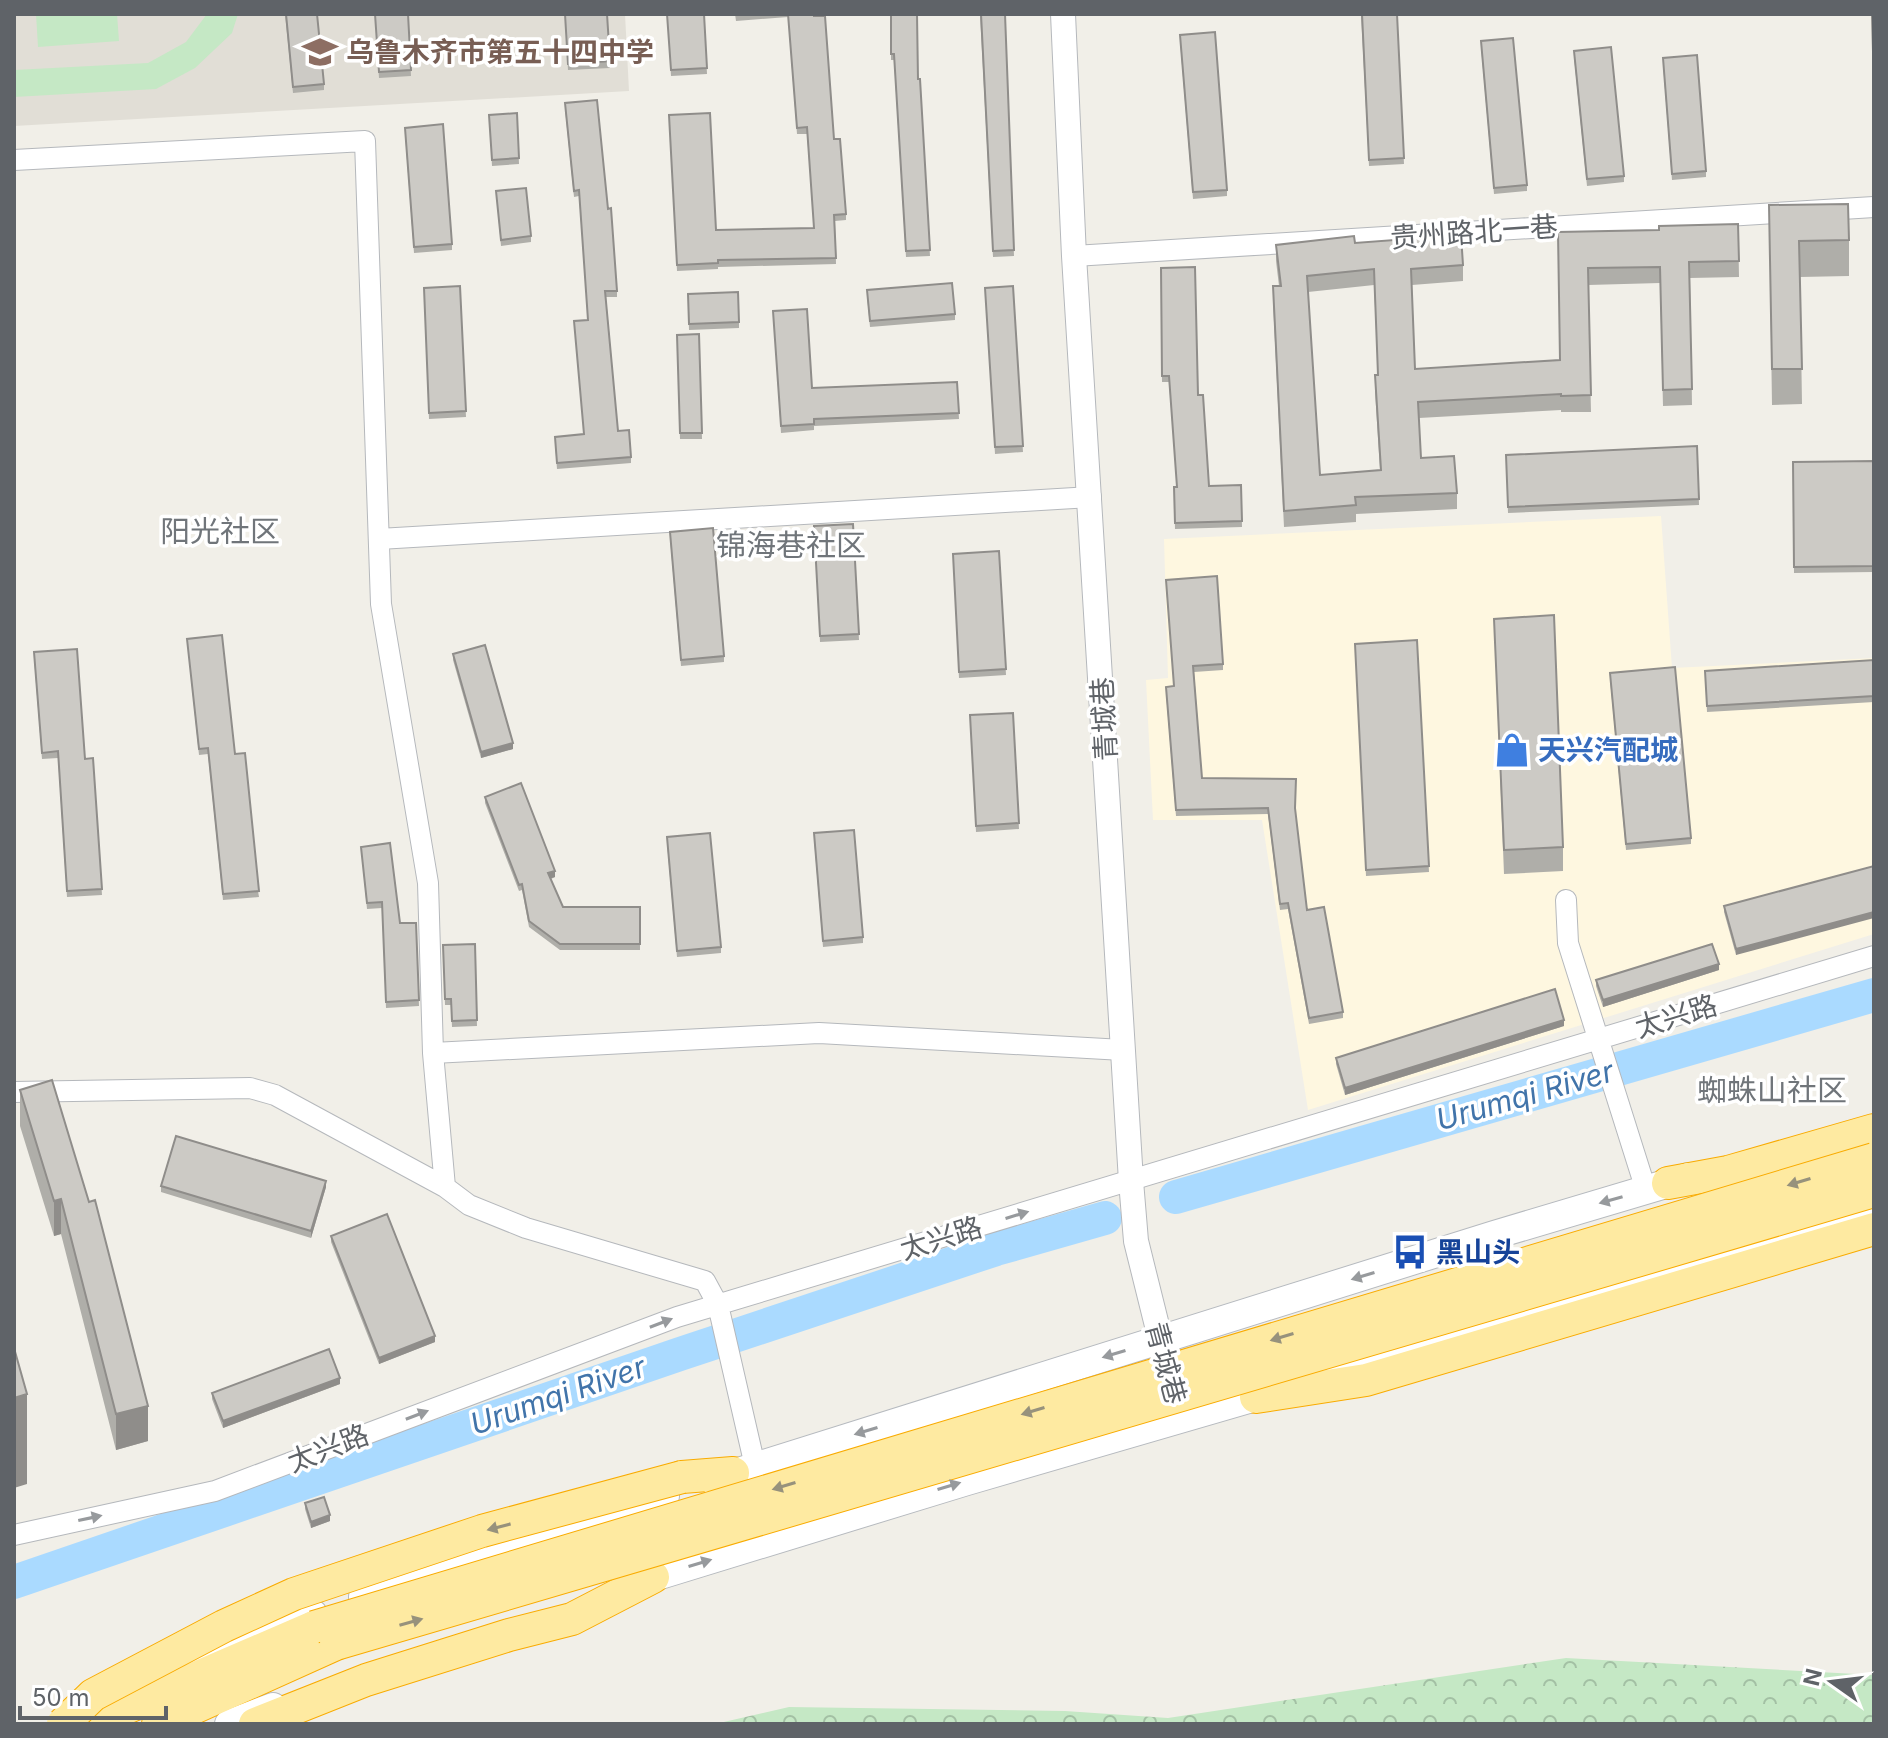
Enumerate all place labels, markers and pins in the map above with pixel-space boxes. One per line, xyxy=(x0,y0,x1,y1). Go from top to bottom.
school or university icon: 乌鲁木齐市第五十四中学 xyxy=(301,33,339,71)
place label: 乌鲁木齐市第五十四中学 xyxy=(346,35,654,69)
shop icon: 天兴汽配城 xyxy=(1493,731,1531,769)
place label: 天兴汽配城 xyxy=(1538,733,1678,767)
bus stop icon: 黑山头 xyxy=(1391,1233,1429,1271)
place label: 黑山头 xyxy=(1436,1235,1520,1269)

